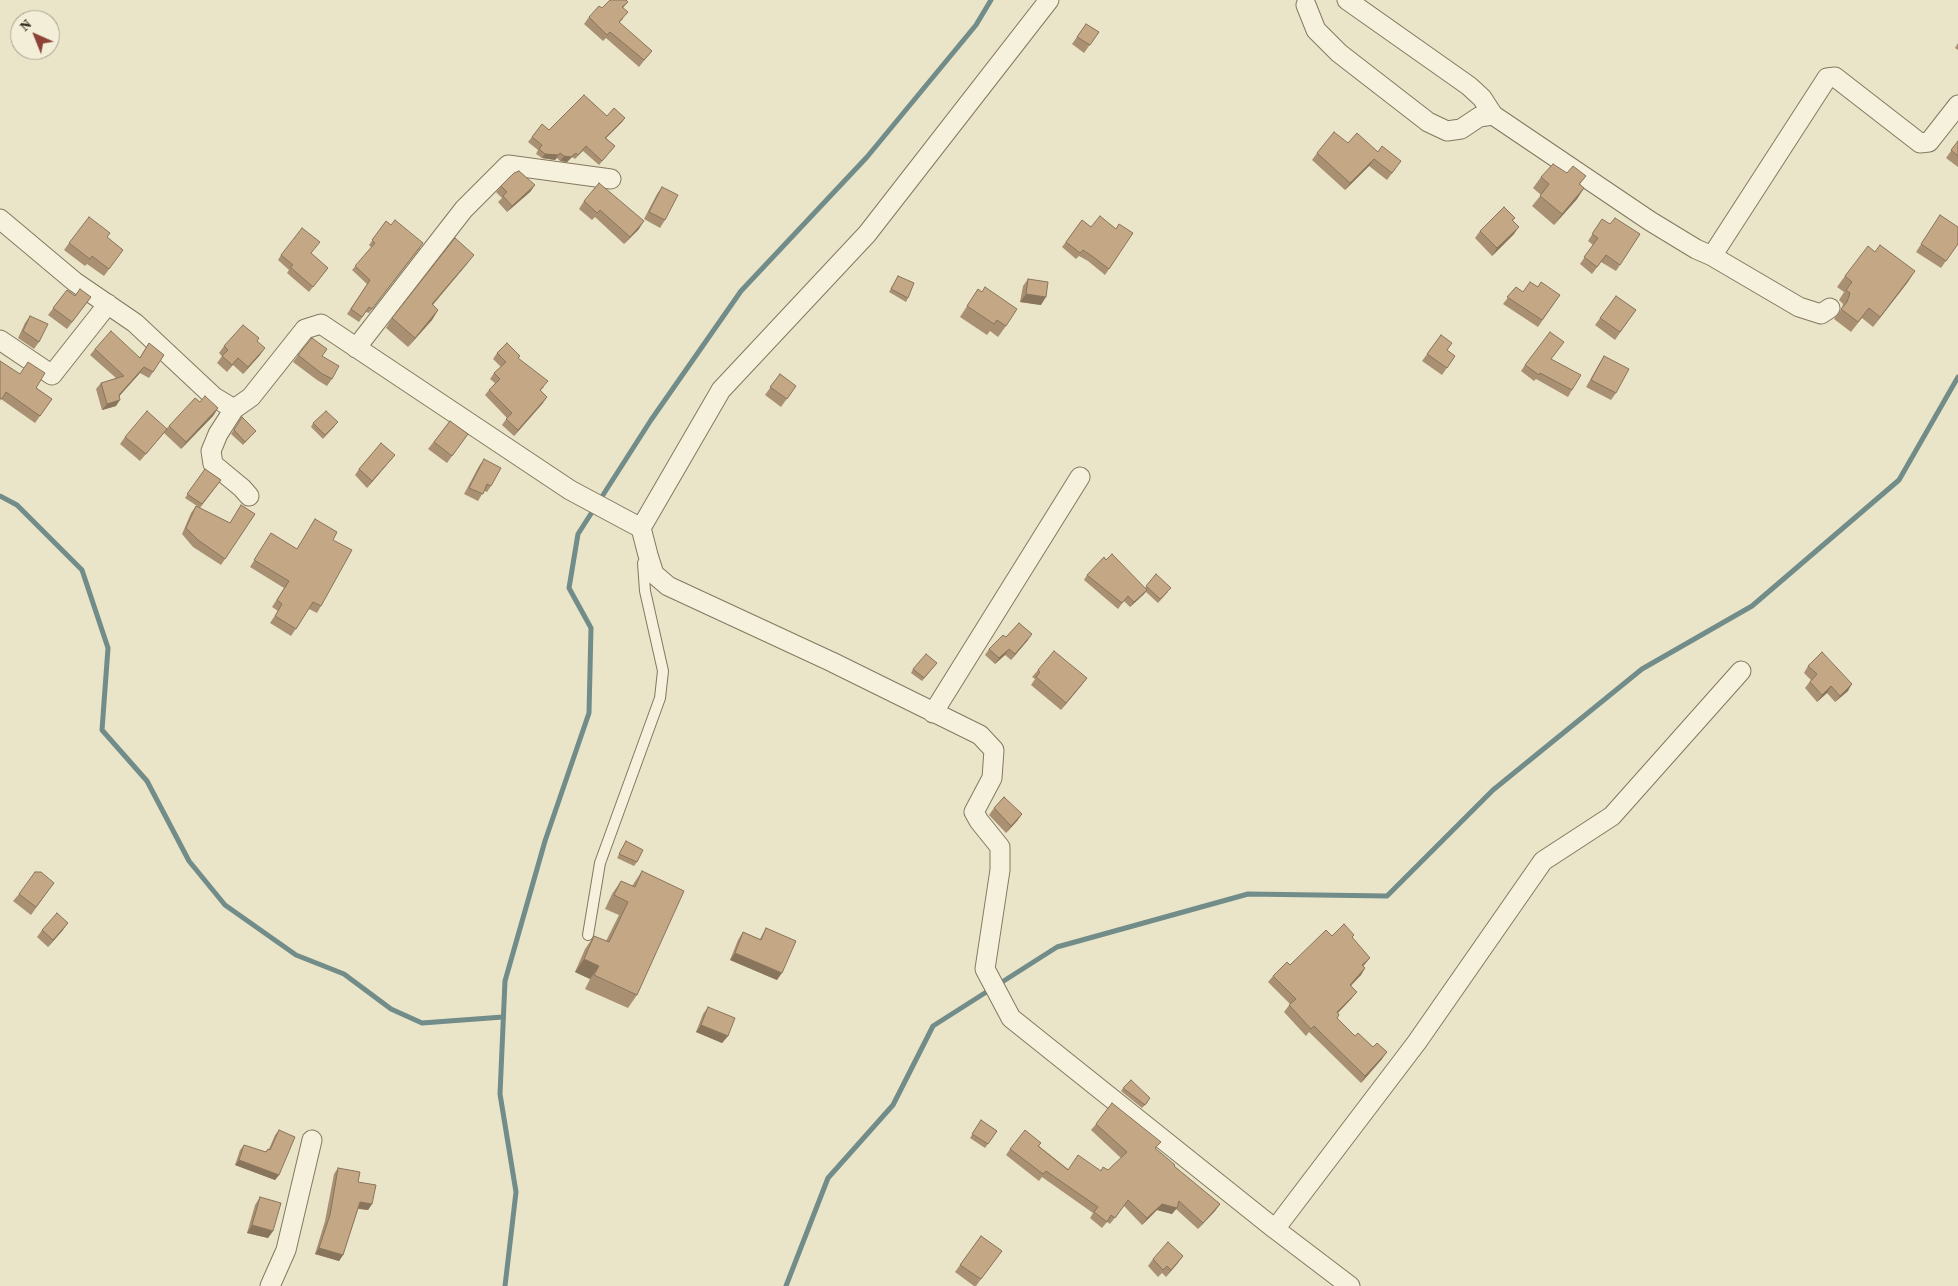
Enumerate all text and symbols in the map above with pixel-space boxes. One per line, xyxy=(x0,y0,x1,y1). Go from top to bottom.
north arrow xyxy=(10,10,60,60)
text: N xyxy=(15,14,36,36)

